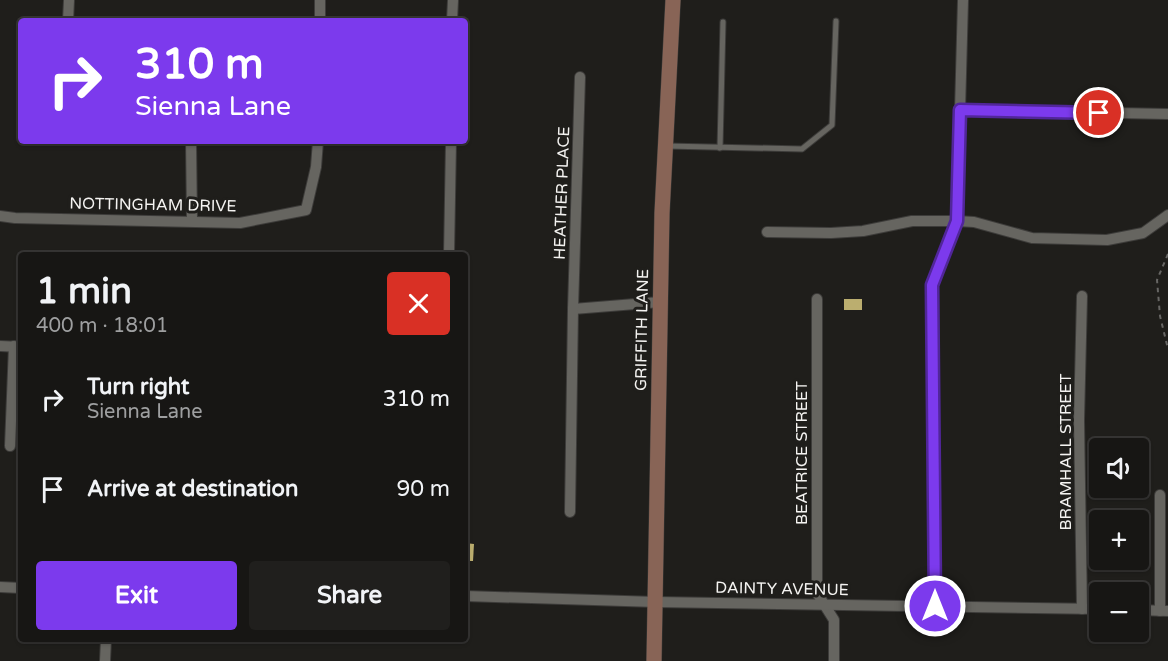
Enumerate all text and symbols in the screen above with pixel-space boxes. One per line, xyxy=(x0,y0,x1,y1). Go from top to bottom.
text: 310 m xyxy=(135,39,264,90)
icon: right xyxy=(36,42,114,120)
pin xyxy=(1073,87,1124,138)
text: Sienna Lane xyxy=(135,90,291,123)
icon: arrive xyxy=(1082,96,1115,129)
street label: HEATHER PLACE xyxy=(550,126,574,260)
street label: NOTTINGHAM DRIVE xyxy=(69,194,237,216)
street label: GRIFFITH LANE xyxy=(631,269,653,391)
text: 1 min xyxy=(36,270,132,313)
button: close xyxy=(387,272,450,335)
text: 400 m · 18:01 xyxy=(36,314,168,338)
street label: BRAMHALL STREET xyxy=(1056,373,1076,531)
text: Turn right xyxy=(87,374,189,400)
street label: BEATRICE STREET xyxy=(792,381,812,525)
icon: right xyxy=(36,383,69,416)
text: 310 m xyxy=(383,386,450,412)
text: Sienna Lane xyxy=(87,400,203,424)
map controls xyxy=(1089,438,1149,642)
button: sound xyxy=(1089,438,1149,498)
icon: arrive xyxy=(36,473,69,506)
text: Arrive at destination xyxy=(87,476,298,502)
text: 90 m xyxy=(396,476,450,502)
button: + xyxy=(1089,510,1149,570)
button: Exit xyxy=(36,561,237,630)
button: Share xyxy=(249,561,450,630)
position arrow xyxy=(903,574,967,638)
street label: DAINTY AVENUE xyxy=(715,578,849,600)
button: − xyxy=(1089,582,1149,642)

